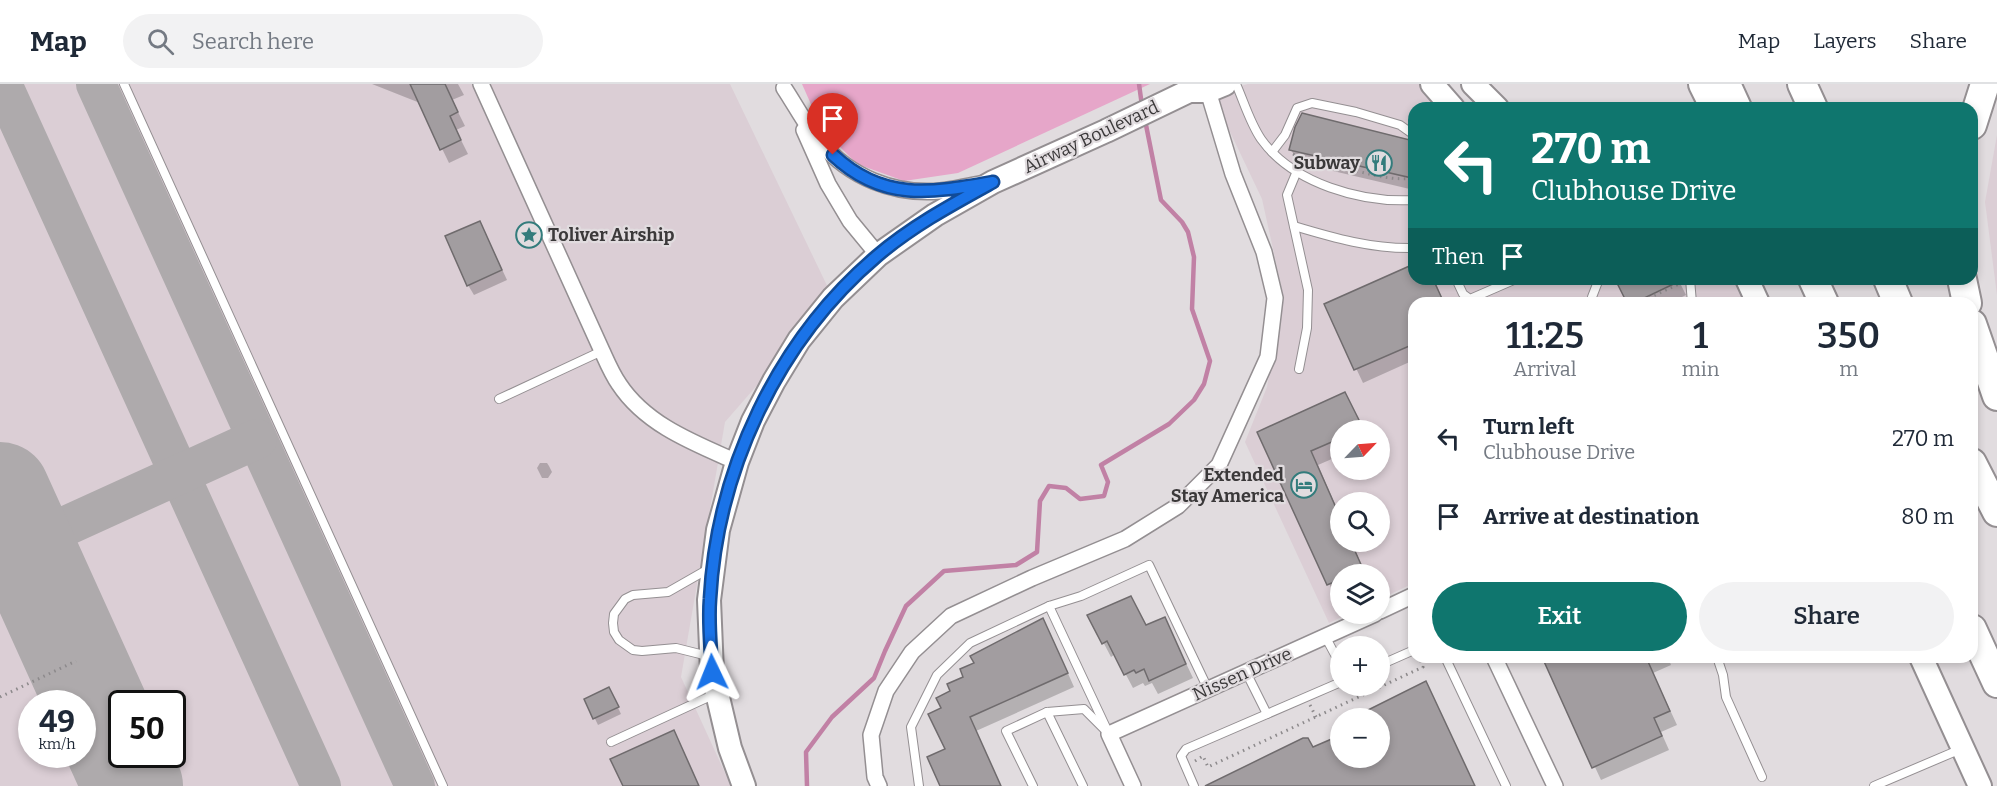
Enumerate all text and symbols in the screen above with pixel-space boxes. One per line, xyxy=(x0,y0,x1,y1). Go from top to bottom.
search box xyxy=(123,14,543,68)
text: Map xyxy=(30,25,87,58)
icon: search xyxy=(144,25,177,58)
text: Search here xyxy=(192,28,314,55)
text: Map xyxy=(1738,28,1780,54)
text: Layers xyxy=(1813,28,1877,54)
text: Share xyxy=(1910,28,1967,54)
pin xyxy=(807,93,858,155)
street label: Airway Boulevard xyxy=(1020,96,1163,178)
icon: arrive xyxy=(816,102,849,135)
text: 270 m xyxy=(1531,124,1651,174)
icon: left xyxy=(1432,126,1510,204)
restaurant icon: Subway xyxy=(1364,148,1394,178)
place label: Subway xyxy=(1293,152,1361,174)
text: Clubhouse Drive xyxy=(1531,175,1736,207)
place icon: Toliver Airship xyxy=(514,220,544,250)
place label: Toliver Airship xyxy=(548,224,674,246)
icon: arrive xyxy=(1496,240,1529,273)
text: Then xyxy=(1432,243,1484,270)
text: 11:25 xyxy=(1506,314,1584,358)
text: 1 xyxy=(1693,314,1708,358)
text: 350 xyxy=(1817,314,1880,358)
text: Arrival xyxy=(1513,357,1577,381)
text: min xyxy=(1682,357,1719,381)
text: m xyxy=(1839,357,1858,381)
text: Turn left xyxy=(1483,413,1575,440)
north arrow xyxy=(1330,420,1390,480)
map controls xyxy=(1330,420,1390,768)
icon: left xyxy=(1432,422,1465,455)
text: 270 m xyxy=(1892,425,1954,452)
text: Clubhouse Drive xyxy=(1483,440,1635,464)
place label: Extended Stay America xyxy=(1171,464,1284,507)
hotel icon: Extended Stay America xyxy=(1289,470,1319,500)
button: search xyxy=(1330,492,1390,552)
icon: arrive xyxy=(1432,500,1465,533)
text: Arrive at destination xyxy=(1483,503,1699,530)
text: 80 m xyxy=(1901,503,1954,530)
button: layers xyxy=(1330,564,1390,624)
button: Exit xyxy=(1432,582,1687,651)
button: Share xyxy=(1699,582,1954,651)
button: + xyxy=(1330,636,1390,696)
position arrow xyxy=(680,640,744,704)
street label: Nissen Drive xyxy=(1189,642,1295,706)
speed limit sign: 50 xyxy=(108,690,186,768)
text: 49 xyxy=(39,704,75,740)
button: − xyxy=(1330,708,1390,768)
text: km/h xyxy=(38,735,76,753)

